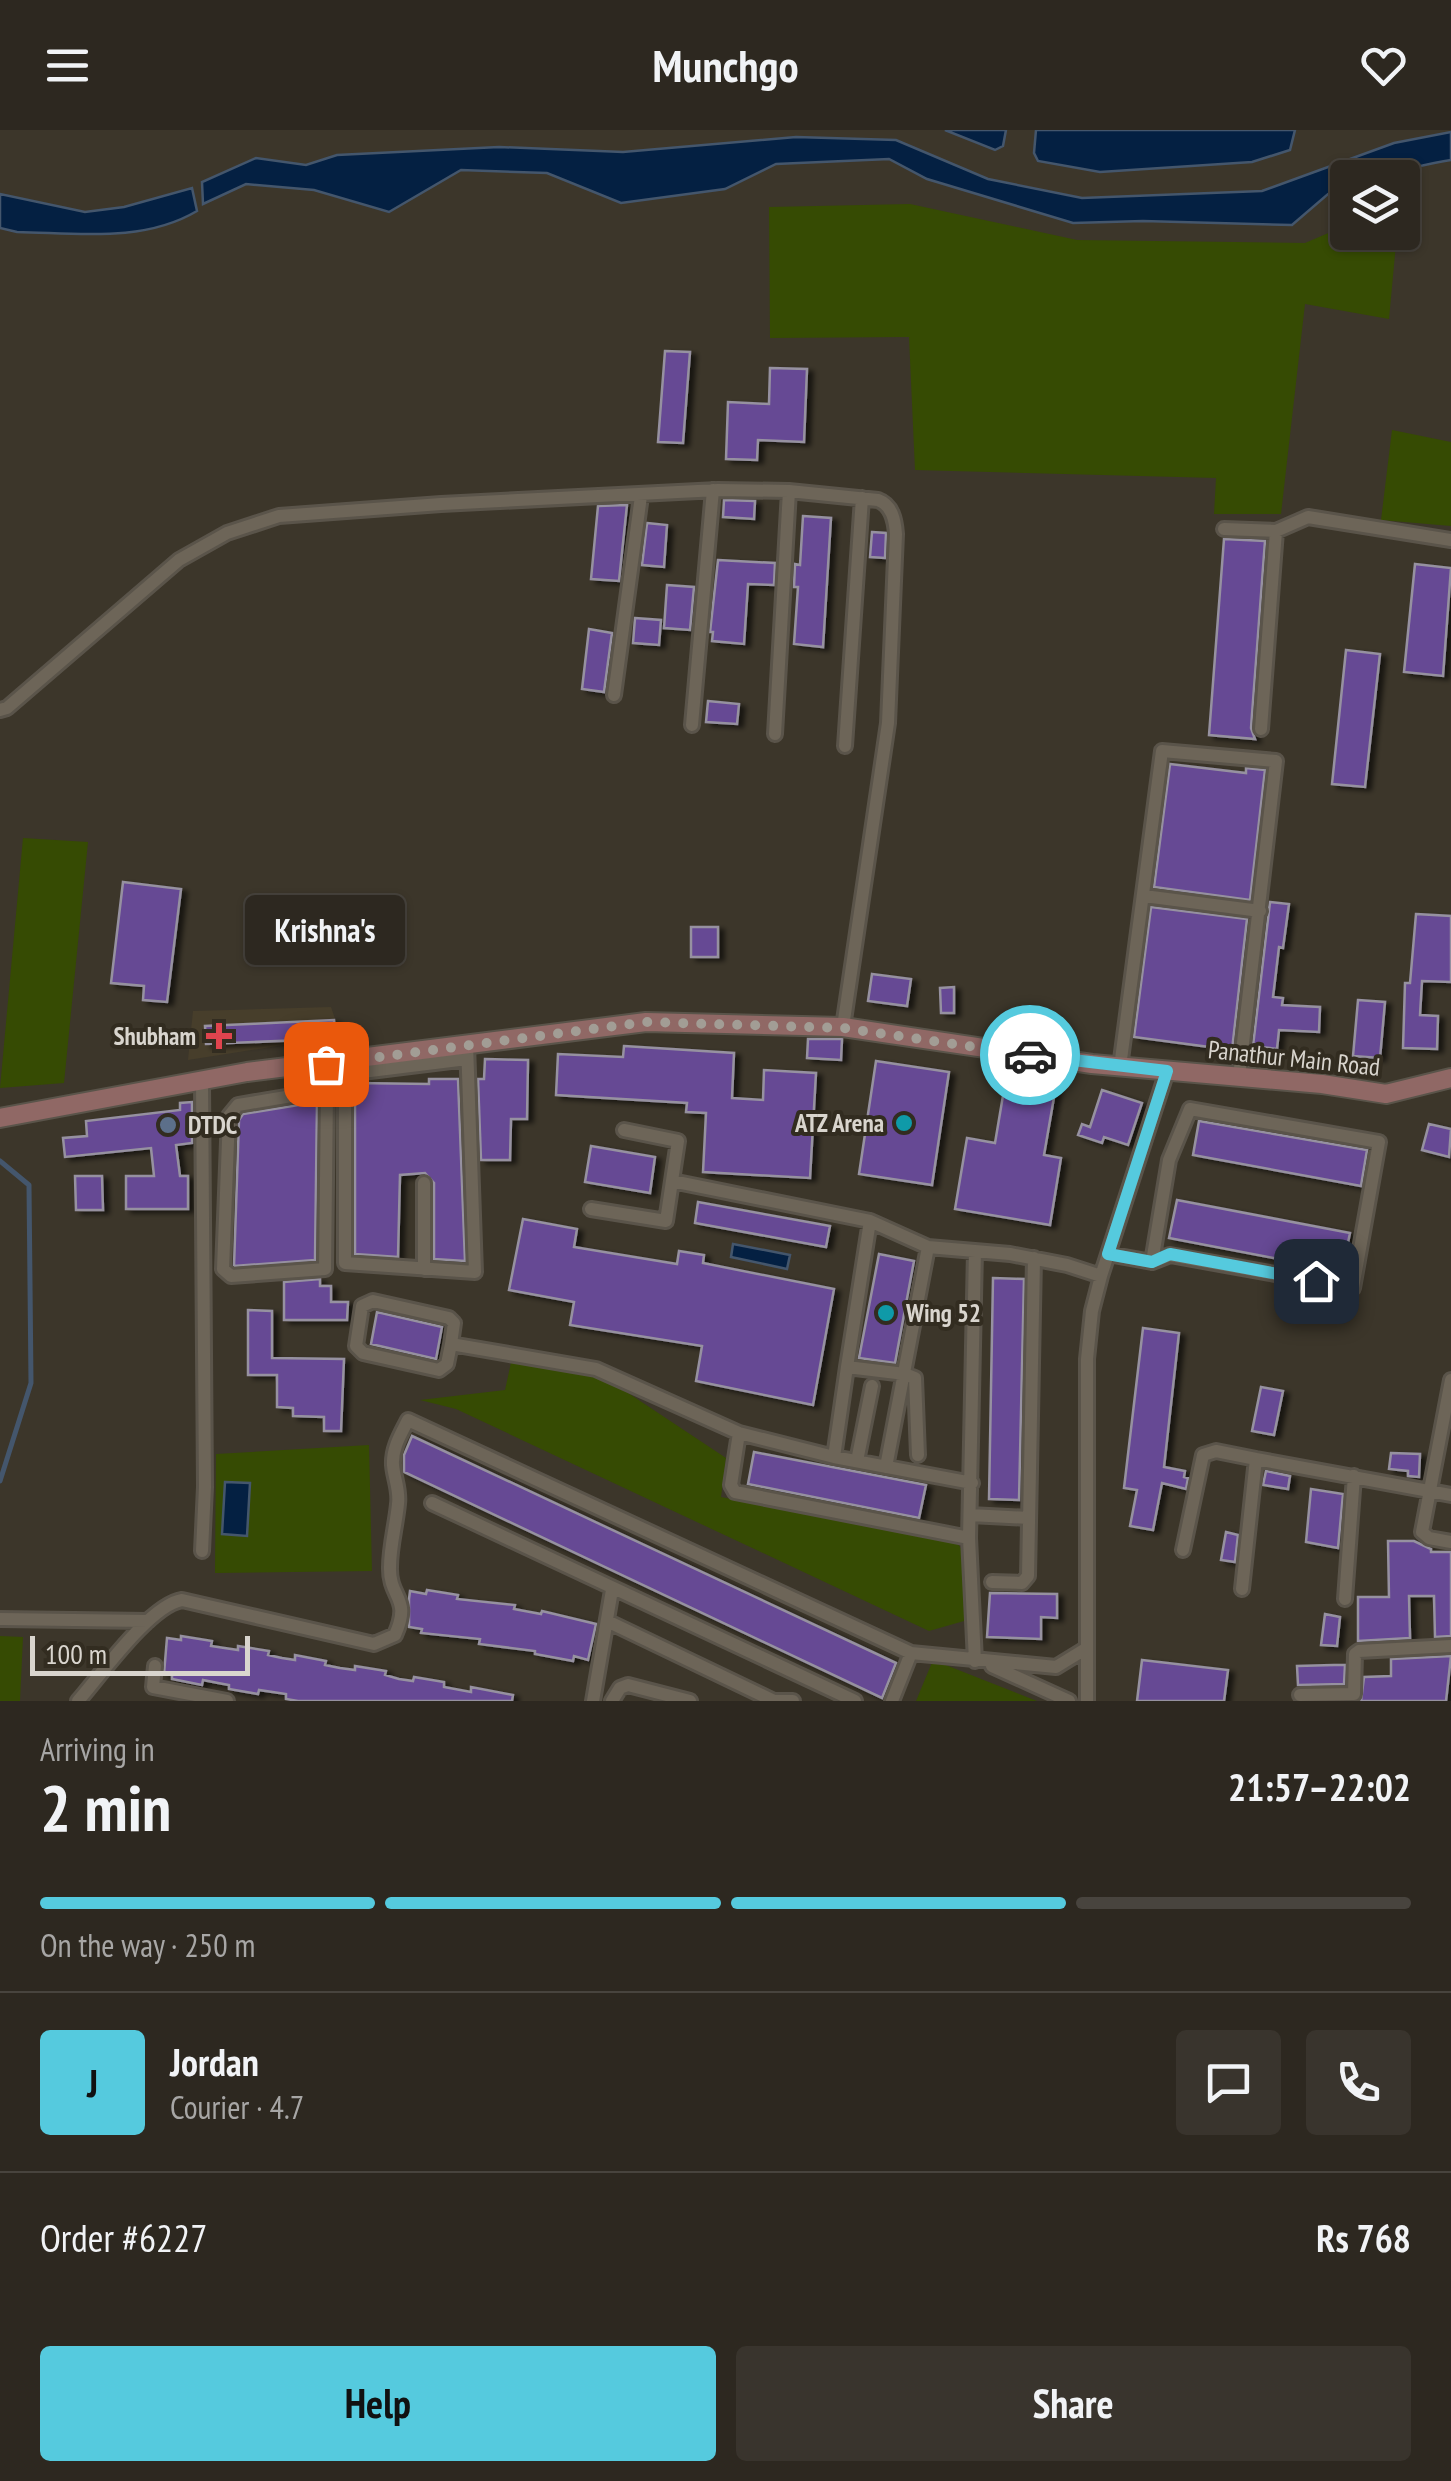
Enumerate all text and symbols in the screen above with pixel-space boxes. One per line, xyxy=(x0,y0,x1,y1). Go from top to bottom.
text: Munchgo xyxy=(652,36,799,94)
icon: menu xyxy=(40,38,95,93)
icon: heart xyxy=(1356,38,1411,93)
map controls xyxy=(1330,160,1420,250)
button: layers xyxy=(1330,160,1420,250)
callout: Krishna's xyxy=(246,894,406,964)
text: Krishna's xyxy=(275,909,375,951)
courier xyxy=(980,1005,1080,1105)
place label: Shubham xyxy=(113,1020,196,1052)
pin xyxy=(284,1022,369,1107)
marker: Shubham xyxy=(206,1023,232,1049)
icon: car xyxy=(1003,1028,1058,1083)
street label: Panathur Main Road xyxy=(1206,1033,1382,1083)
icon: bag xyxy=(299,1037,354,1092)
place label: ATZ Arena xyxy=(794,1107,884,1139)
place label: DTDC xyxy=(188,1109,238,1141)
marker: ATZ Arena xyxy=(893,1112,915,1134)
marker: DTDC xyxy=(157,1114,179,1136)
pin xyxy=(1274,1239,1359,1324)
icon: home xyxy=(1289,1254,1344,1309)
place label: Wing 52 xyxy=(905,1297,981,1329)
marker: Wing 52 xyxy=(875,1302,897,1324)
scale bar xyxy=(30,1631,250,1676)
text: 100 m xyxy=(45,1635,107,1672)
text: Arriving in xyxy=(40,1728,155,1770)
text: 21:57–22:02 xyxy=(1228,1762,1411,1811)
text: 2 min xyxy=(40,1765,171,1849)
text: On the way · 250 m xyxy=(40,1924,255,1966)
button: chat xyxy=(1176,2030,1281,2135)
button: phone xyxy=(1306,2030,1411,2135)
text: Jordan xyxy=(170,2037,259,2086)
text: J xyxy=(87,2058,98,2107)
text: Courier · 4.7 xyxy=(170,2086,304,2128)
text: Order #6227 xyxy=(40,2213,207,2262)
text: Rs 768 xyxy=(1316,2213,1411,2262)
button: Help xyxy=(40,2346,716,2461)
button: Share xyxy=(736,2346,1411,2461)

